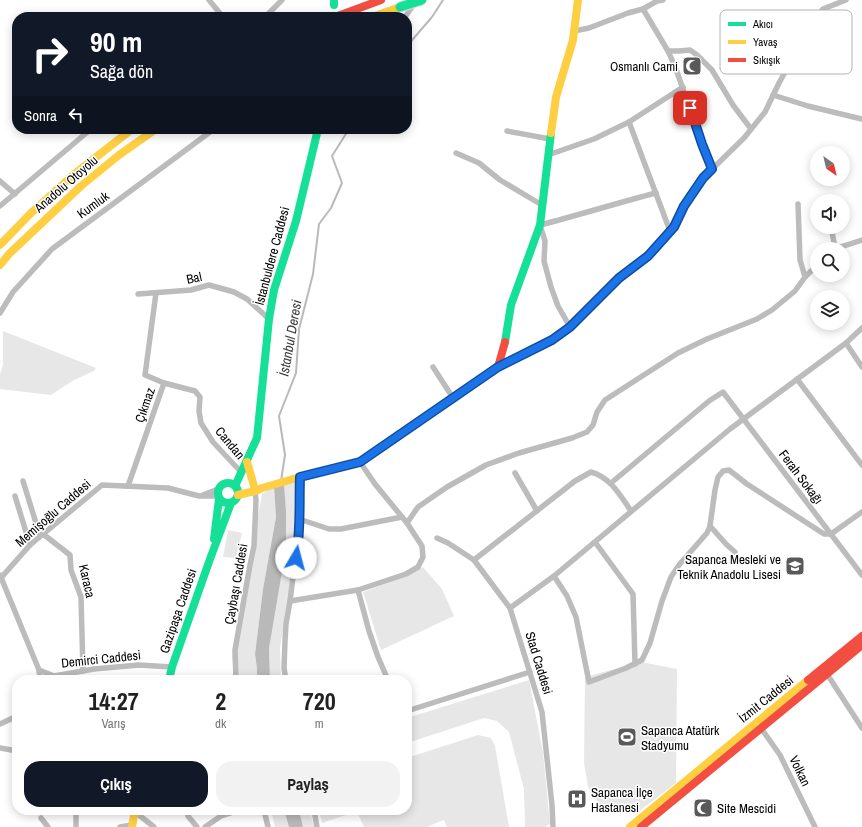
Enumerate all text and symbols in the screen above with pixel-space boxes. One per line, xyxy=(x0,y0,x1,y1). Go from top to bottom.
legend xyxy=(720,10,852,74)
text: Akıcı xyxy=(752,17,773,31)
text: 90 m xyxy=(90,23,142,61)
icon: right xyxy=(24,28,76,80)
text: Yavaş xyxy=(753,35,778,49)
text: Sıkışık xyxy=(753,53,781,67)
mosque icon: Osmanlı Cami xyxy=(681,55,703,77)
place label: Osmanlı Cami xyxy=(610,58,678,75)
text: Sağa dön xyxy=(90,59,153,84)
pin xyxy=(673,91,707,125)
icon: arrive xyxy=(679,97,701,119)
icon: left xyxy=(65,104,87,126)
text: Sonra xyxy=(24,105,57,126)
north arrow xyxy=(810,146,850,186)
map controls xyxy=(810,146,850,330)
street label: Anadolu Otoyolu xyxy=(30,152,101,217)
street label: Kumluk xyxy=(74,187,113,222)
button: sound xyxy=(810,194,850,234)
street label: İstanbuldere Caddesi xyxy=(251,205,293,307)
button: search xyxy=(810,242,850,282)
street label: Bal xyxy=(185,268,203,288)
button: layers xyxy=(810,290,850,330)
water label: İstanbul Deresi xyxy=(274,298,306,378)
street label: Çıkmaz xyxy=(131,385,159,425)
street label: Candan xyxy=(211,423,249,463)
street label: Ferah Sokağı xyxy=(775,447,827,507)
street label: Memişoğlu Caddesi xyxy=(12,475,94,551)
position arrow xyxy=(275,537,317,579)
street label: Çaybaşı Caddesi xyxy=(221,542,251,626)
place label: Sapanca Mesleki ve Teknik Anadolu Lisesi xyxy=(677,551,781,583)
school or university icon: Sapanca Mesleki ve Teknik Anadolu Lisesi xyxy=(784,555,806,577)
street label: Karaca xyxy=(75,563,99,599)
street label: Gazipaşa Caddesi xyxy=(156,566,200,656)
street label: Stad Caddesi xyxy=(521,630,557,696)
street label: Demirci Caddesi xyxy=(60,646,142,672)
street label: İzmit Caddesi xyxy=(735,672,797,726)
text: 14:27 xyxy=(88,685,139,717)
text: 2 xyxy=(215,685,226,717)
text: 720 xyxy=(303,685,336,717)
text: Varış xyxy=(102,715,126,732)
text: dk xyxy=(215,715,226,732)
text: m xyxy=(315,715,324,732)
place label: Sapanca Atatürk Stadyumu xyxy=(641,722,720,754)
sports icon: Sapanca Atatürk Stadyumu xyxy=(616,726,638,748)
street label: Volkan xyxy=(785,753,815,789)
button: Çıkış xyxy=(24,761,208,807)
button: Paylaş xyxy=(216,761,400,807)
place label: Sapanca İlçe Hastanesi xyxy=(591,784,653,816)
hospital icon: Sapanca İlçe Hastanesi xyxy=(566,788,588,810)
mosque icon: Site Mescidi xyxy=(692,797,714,819)
place label: Site Mescidi xyxy=(717,800,776,817)

